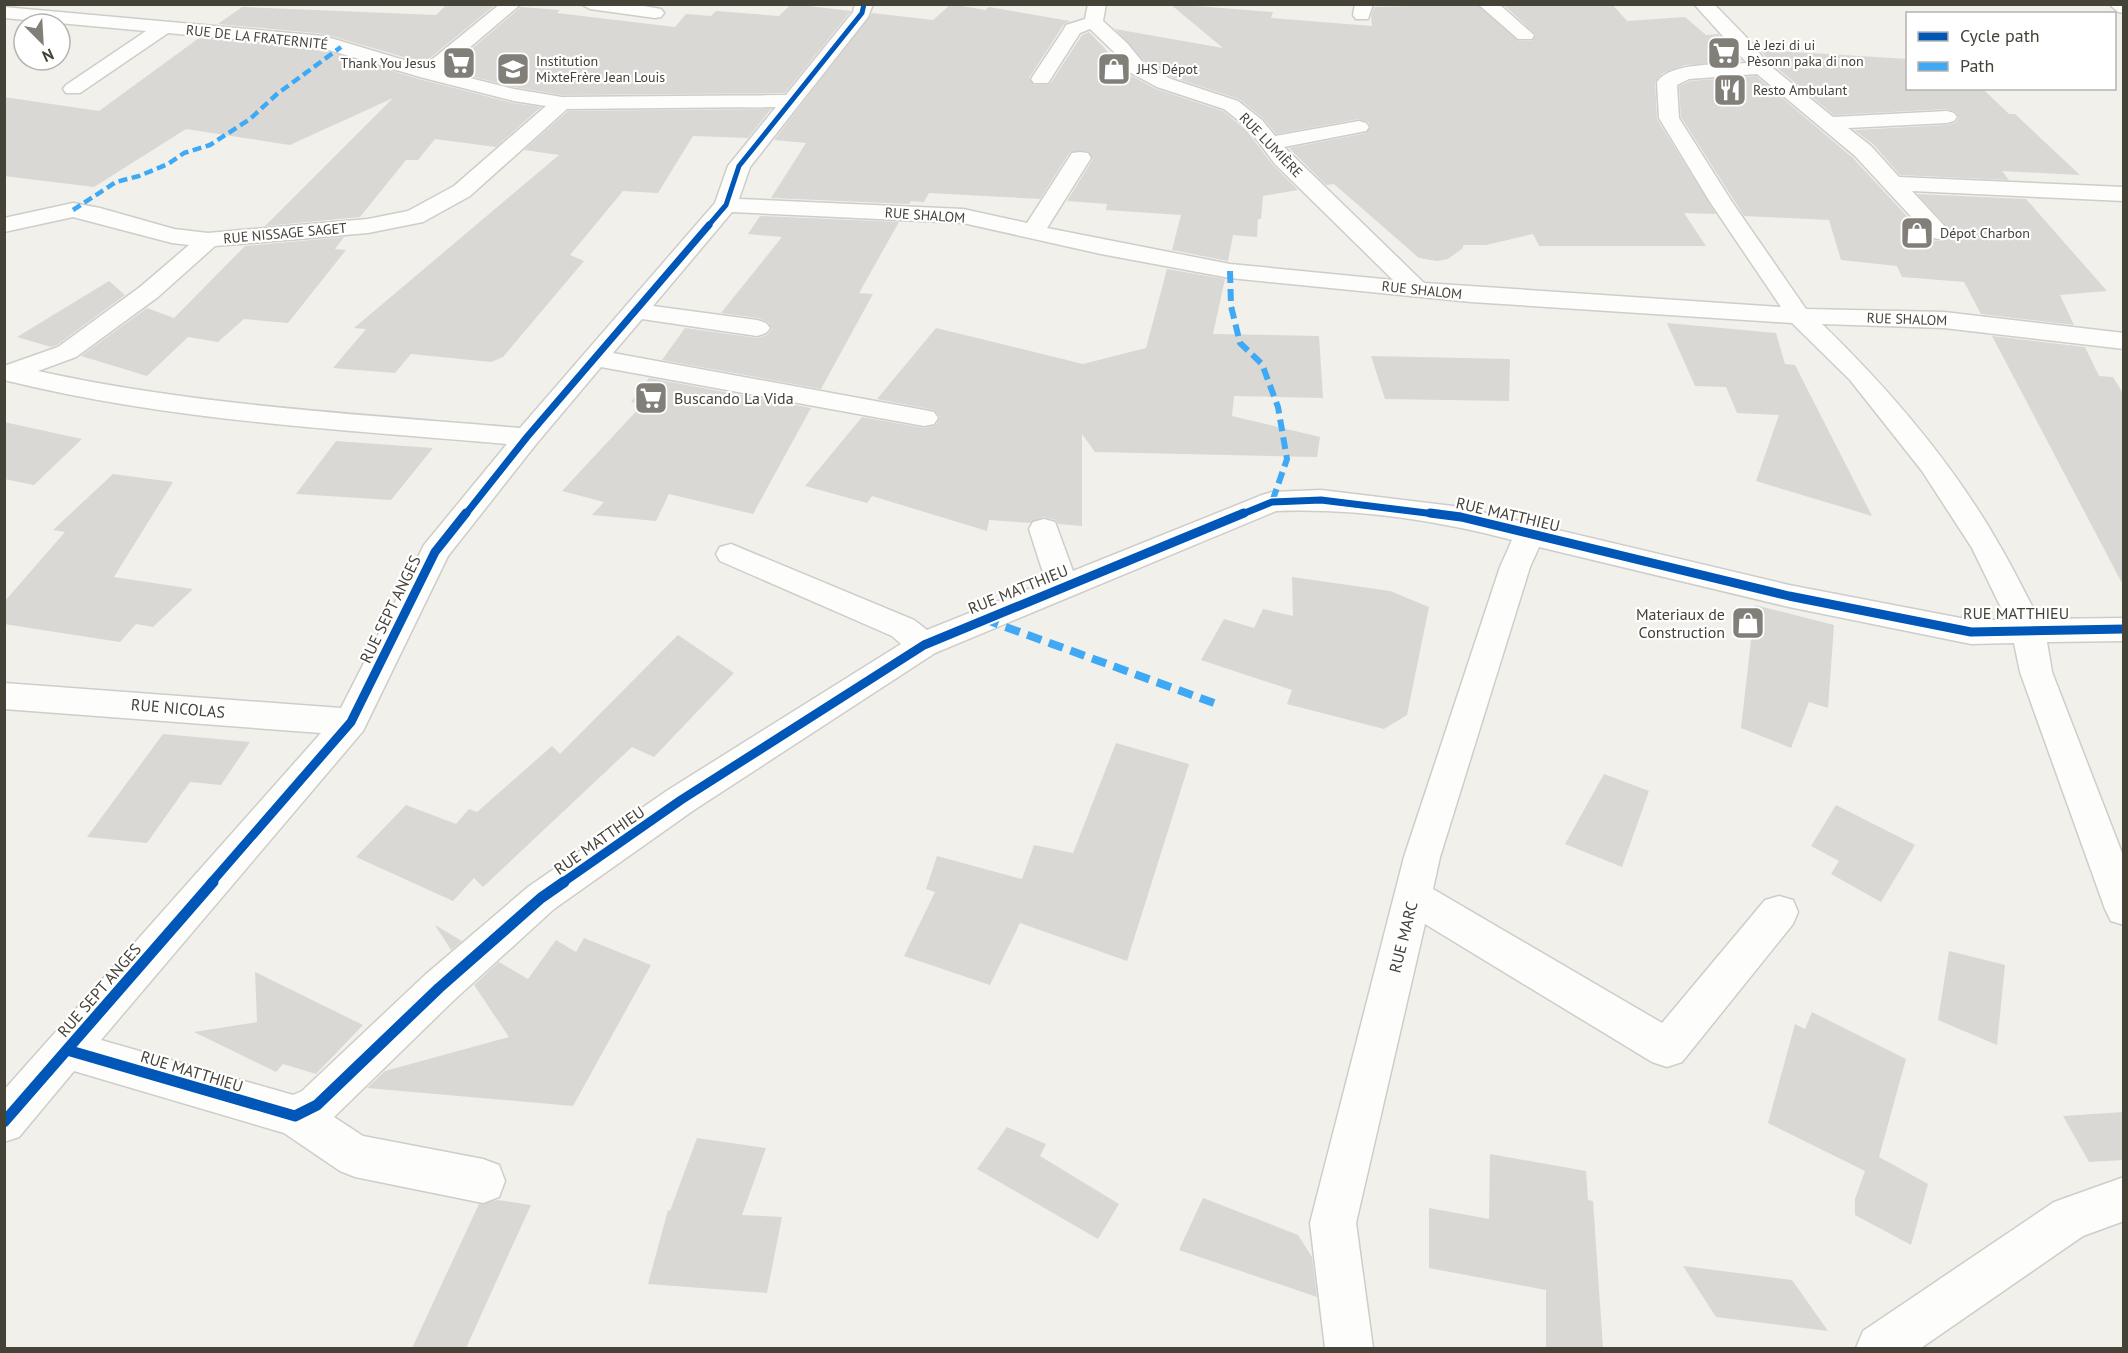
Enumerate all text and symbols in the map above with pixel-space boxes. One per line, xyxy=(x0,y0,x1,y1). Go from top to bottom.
north arrow xyxy=(12,12,72,72)
legend xyxy=(1906,12,2116,90)
street label: RUE DE LA FRATERNITÉ xyxy=(185,21,329,53)
text: Cycle path xyxy=(1960,24,2040,47)
supermarket icon: Lè Jezi di ui Pèsonn paka di non xyxy=(1706,35,1742,71)
place label: Lè Jezi di ui Pèsonn paka di non xyxy=(1747,36,1864,70)
text: N xyxy=(39,44,57,67)
supermarket icon: Thank You Jesus xyxy=(441,45,477,81)
school or university icon: Institution MixteFrère Jean Louis xyxy=(495,51,531,87)
shop icon: JHS Dépot xyxy=(1096,51,1132,87)
place label: Institution MixteFrère Jean Louis xyxy=(536,52,665,86)
place label: Thank You Jesus xyxy=(340,54,436,72)
text: Path xyxy=(1960,54,1994,77)
place label: JHS Dépot xyxy=(1136,60,1198,78)
restaurant icon: Resto Ambulant xyxy=(1712,72,1748,108)
place label: Resto Ambulant xyxy=(1753,81,1847,99)
street label: RUE LUMIÈRE xyxy=(1236,109,1306,181)
street label: RUE SHALOM xyxy=(884,203,966,227)
shop icon: Dépot Charbon xyxy=(1899,215,1935,251)
street label: RUE NISSAGE SAGET xyxy=(223,219,348,247)
place label: Dépot Charbon xyxy=(1940,224,2030,242)
street label: RUE SHALOM xyxy=(1381,277,1463,303)
street label: RUE SHALOM xyxy=(1866,309,1948,329)
supermarket icon: Buscando La Vida xyxy=(633,380,669,416)
place label: Buscando La Vida xyxy=(674,388,794,408)
street label: RUE MATTHIEU xyxy=(1454,492,1562,536)
street label: RUE SEPT ANGES xyxy=(355,552,425,666)
street label: RUE MATTHIEU xyxy=(965,560,1071,618)
street label: RUE MATTHIEU xyxy=(1963,603,2069,623)
place label: Materiaux de Construction xyxy=(1636,604,1725,642)
shop icon: Materiaux de Construction xyxy=(1730,605,1766,641)
street label: RUE NICOLAS xyxy=(130,694,226,722)
street label: RUE MATTHIEU xyxy=(550,801,648,879)
street label: RUE MARC xyxy=(1384,899,1422,975)
street label: RUE SEPT ANGES xyxy=(53,939,145,1041)
street label: RUE MATTHIEU xyxy=(138,1046,246,1096)

